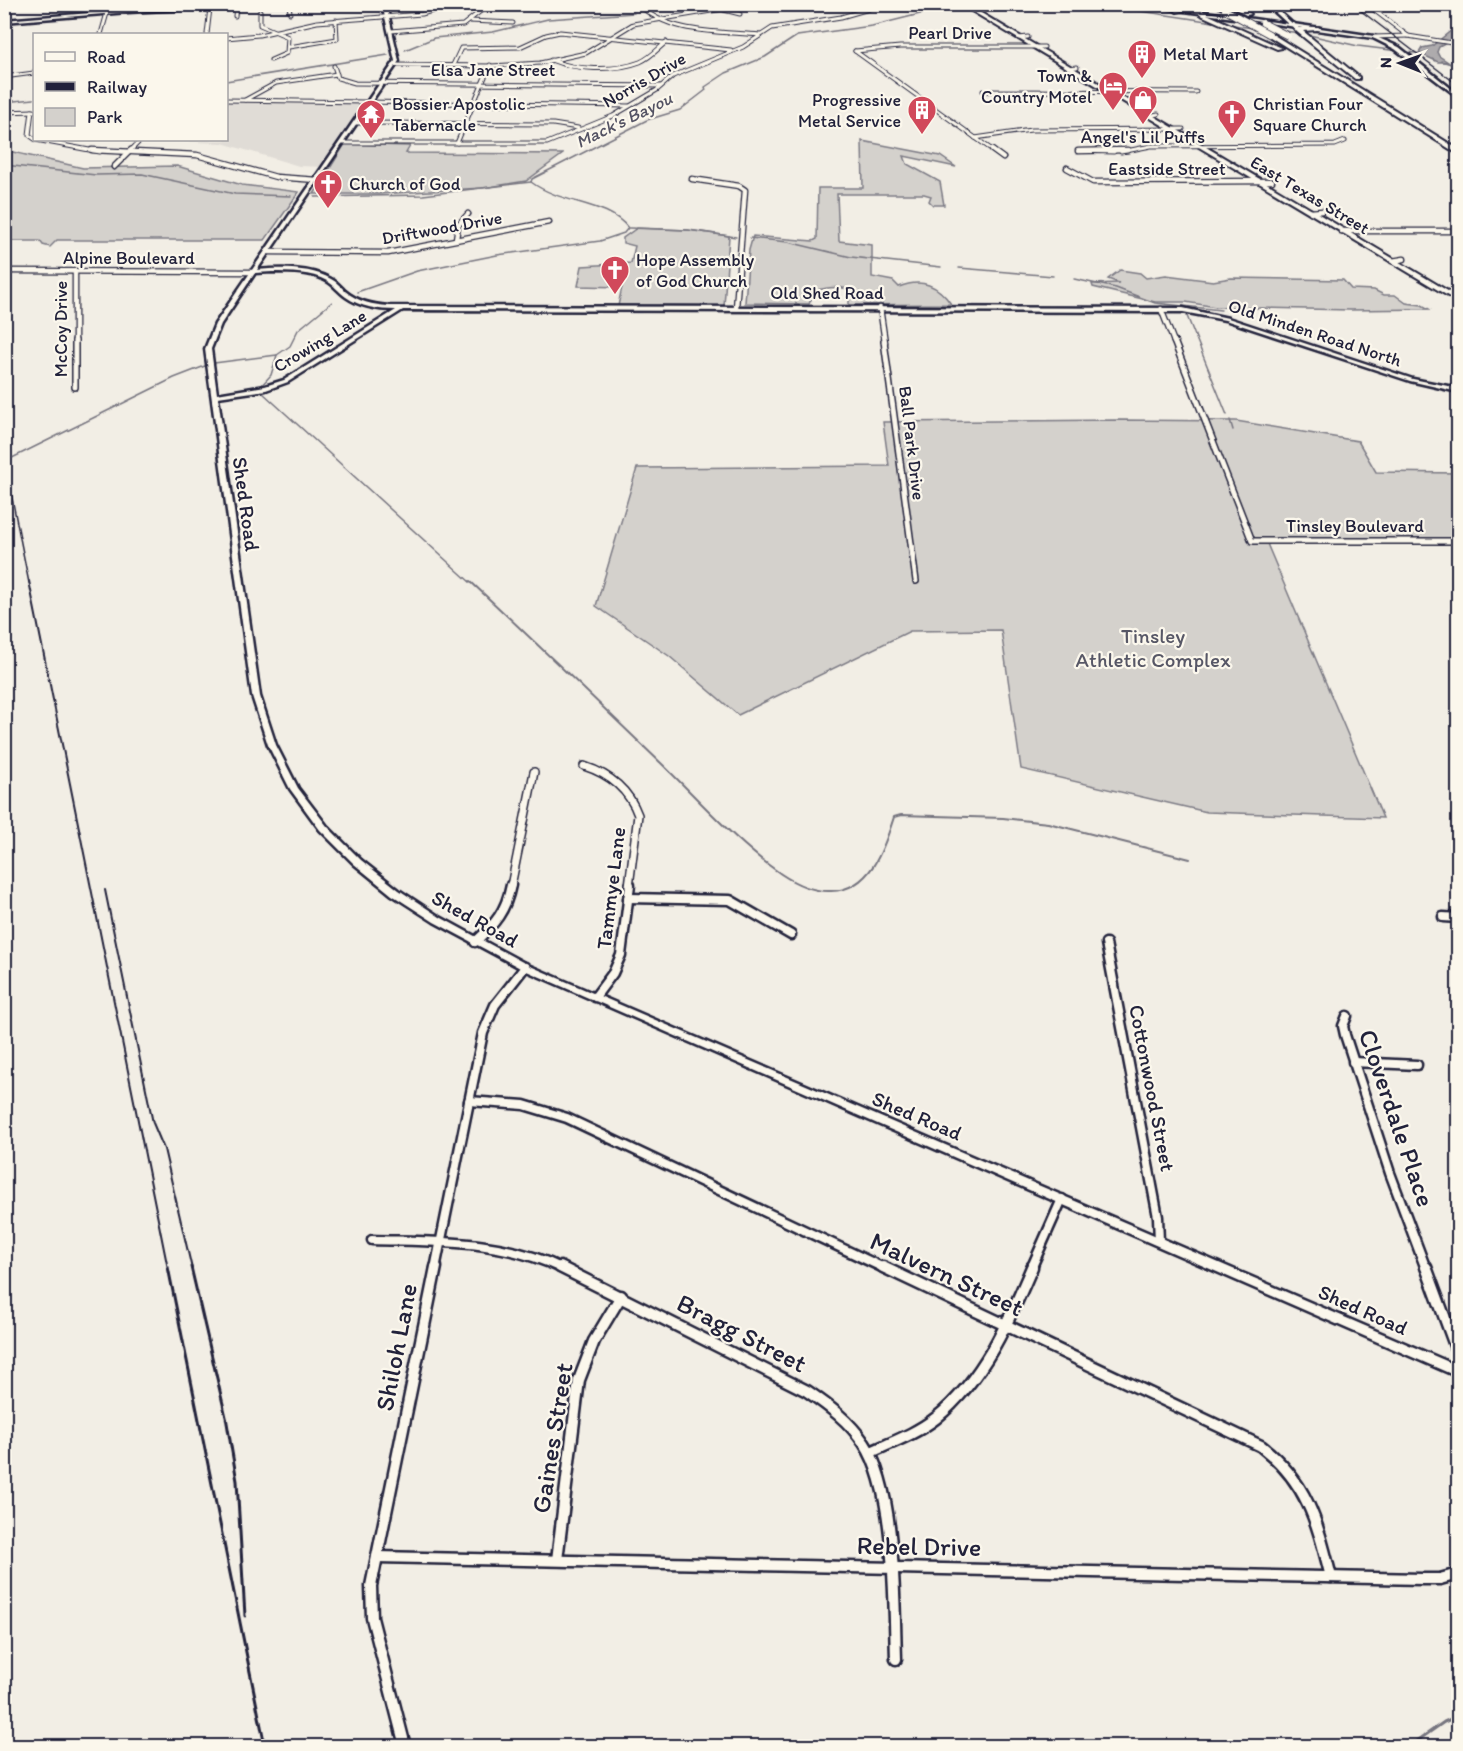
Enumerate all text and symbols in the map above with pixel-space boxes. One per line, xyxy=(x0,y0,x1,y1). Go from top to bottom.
street label: Pearl Drive xyxy=(908,22,992,44)
legend xyxy=(33,33,228,141)
north arrow xyxy=(1370,33,1430,93)
building icon: Metal Mart xyxy=(1126,38,1158,80)
place label: Metal Mart xyxy=(1163,43,1249,65)
text: Road xyxy=(87,46,126,68)
street label: Norris Drive xyxy=(598,47,690,113)
text: N xyxy=(1376,57,1395,68)
street label: Elsa Jane Street xyxy=(431,59,556,81)
place label: Town & Country Motel xyxy=(981,65,1092,108)
hotel icon: Town & Country Motel xyxy=(1097,70,1129,112)
text: Railway xyxy=(87,76,148,98)
shop icon: Angel's Lil Puffs xyxy=(1127,84,1159,126)
water label: Mack's Bayou xyxy=(572,87,677,153)
place label: Progressive Metal Service xyxy=(798,89,901,132)
place label: Bossier Apostolic Tabernacle xyxy=(392,93,525,136)
place label: Christian Four Square Church xyxy=(1253,93,1367,136)
building icon: Progressive Metal Service xyxy=(906,94,938,136)
temple icon: Bossier Apostolic Tabernacle xyxy=(355,98,387,140)
church icon: Christian Four Square Church xyxy=(1216,98,1248,140)
text: Park xyxy=(87,106,122,128)
place label: Angel's Lil Puffs xyxy=(1081,126,1205,148)
street label: East Texas Street xyxy=(1246,151,1374,239)
street label: Eastside Street xyxy=(1108,158,1226,180)
church icon: Church of God xyxy=(312,168,344,210)
place label: Church of God xyxy=(349,173,461,195)
street label: Driftwood Drive xyxy=(380,207,504,249)
street label: Alpine Boulevard xyxy=(63,247,195,269)
place label: Hope Assembly of God Church xyxy=(636,249,755,292)
church icon: Hope Assembly of God Church xyxy=(599,254,631,296)
street label: McCoy Drive xyxy=(50,281,72,377)
street label: Old Shed Road xyxy=(770,282,884,304)
street label: Old Minden Road North xyxy=(1226,295,1405,372)
street label: Crowing Lane xyxy=(269,305,371,377)
street label: Ball Park Drive xyxy=(894,385,930,501)
street label: Shed Road xyxy=(227,455,266,553)
street label: Tinsley Boulevard xyxy=(1286,515,1424,537)
park label: Tinsley Athletic Complex xyxy=(1076,623,1231,672)
street label: Tammye Lane xyxy=(591,825,630,951)
street label: Shed Road xyxy=(428,885,523,953)
street label: Cottonwood Street xyxy=(1124,1002,1181,1173)
street label: Cloverdale Place xyxy=(1352,1025,1442,1211)
street label: Shed Road xyxy=(869,1085,966,1146)
street label: Malvern Street xyxy=(865,1224,1029,1324)
street label: Shed Road xyxy=(1315,1279,1412,1341)
street label: Shiloh Lane xyxy=(368,1281,424,1413)
street label: Bragg Street xyxy=(672,1287,813,1380)
street label: Gaines Street xyxy=(524,1360,580,1516)
street label: Rebel Drive xyxy=(856,1529,982,1563)

